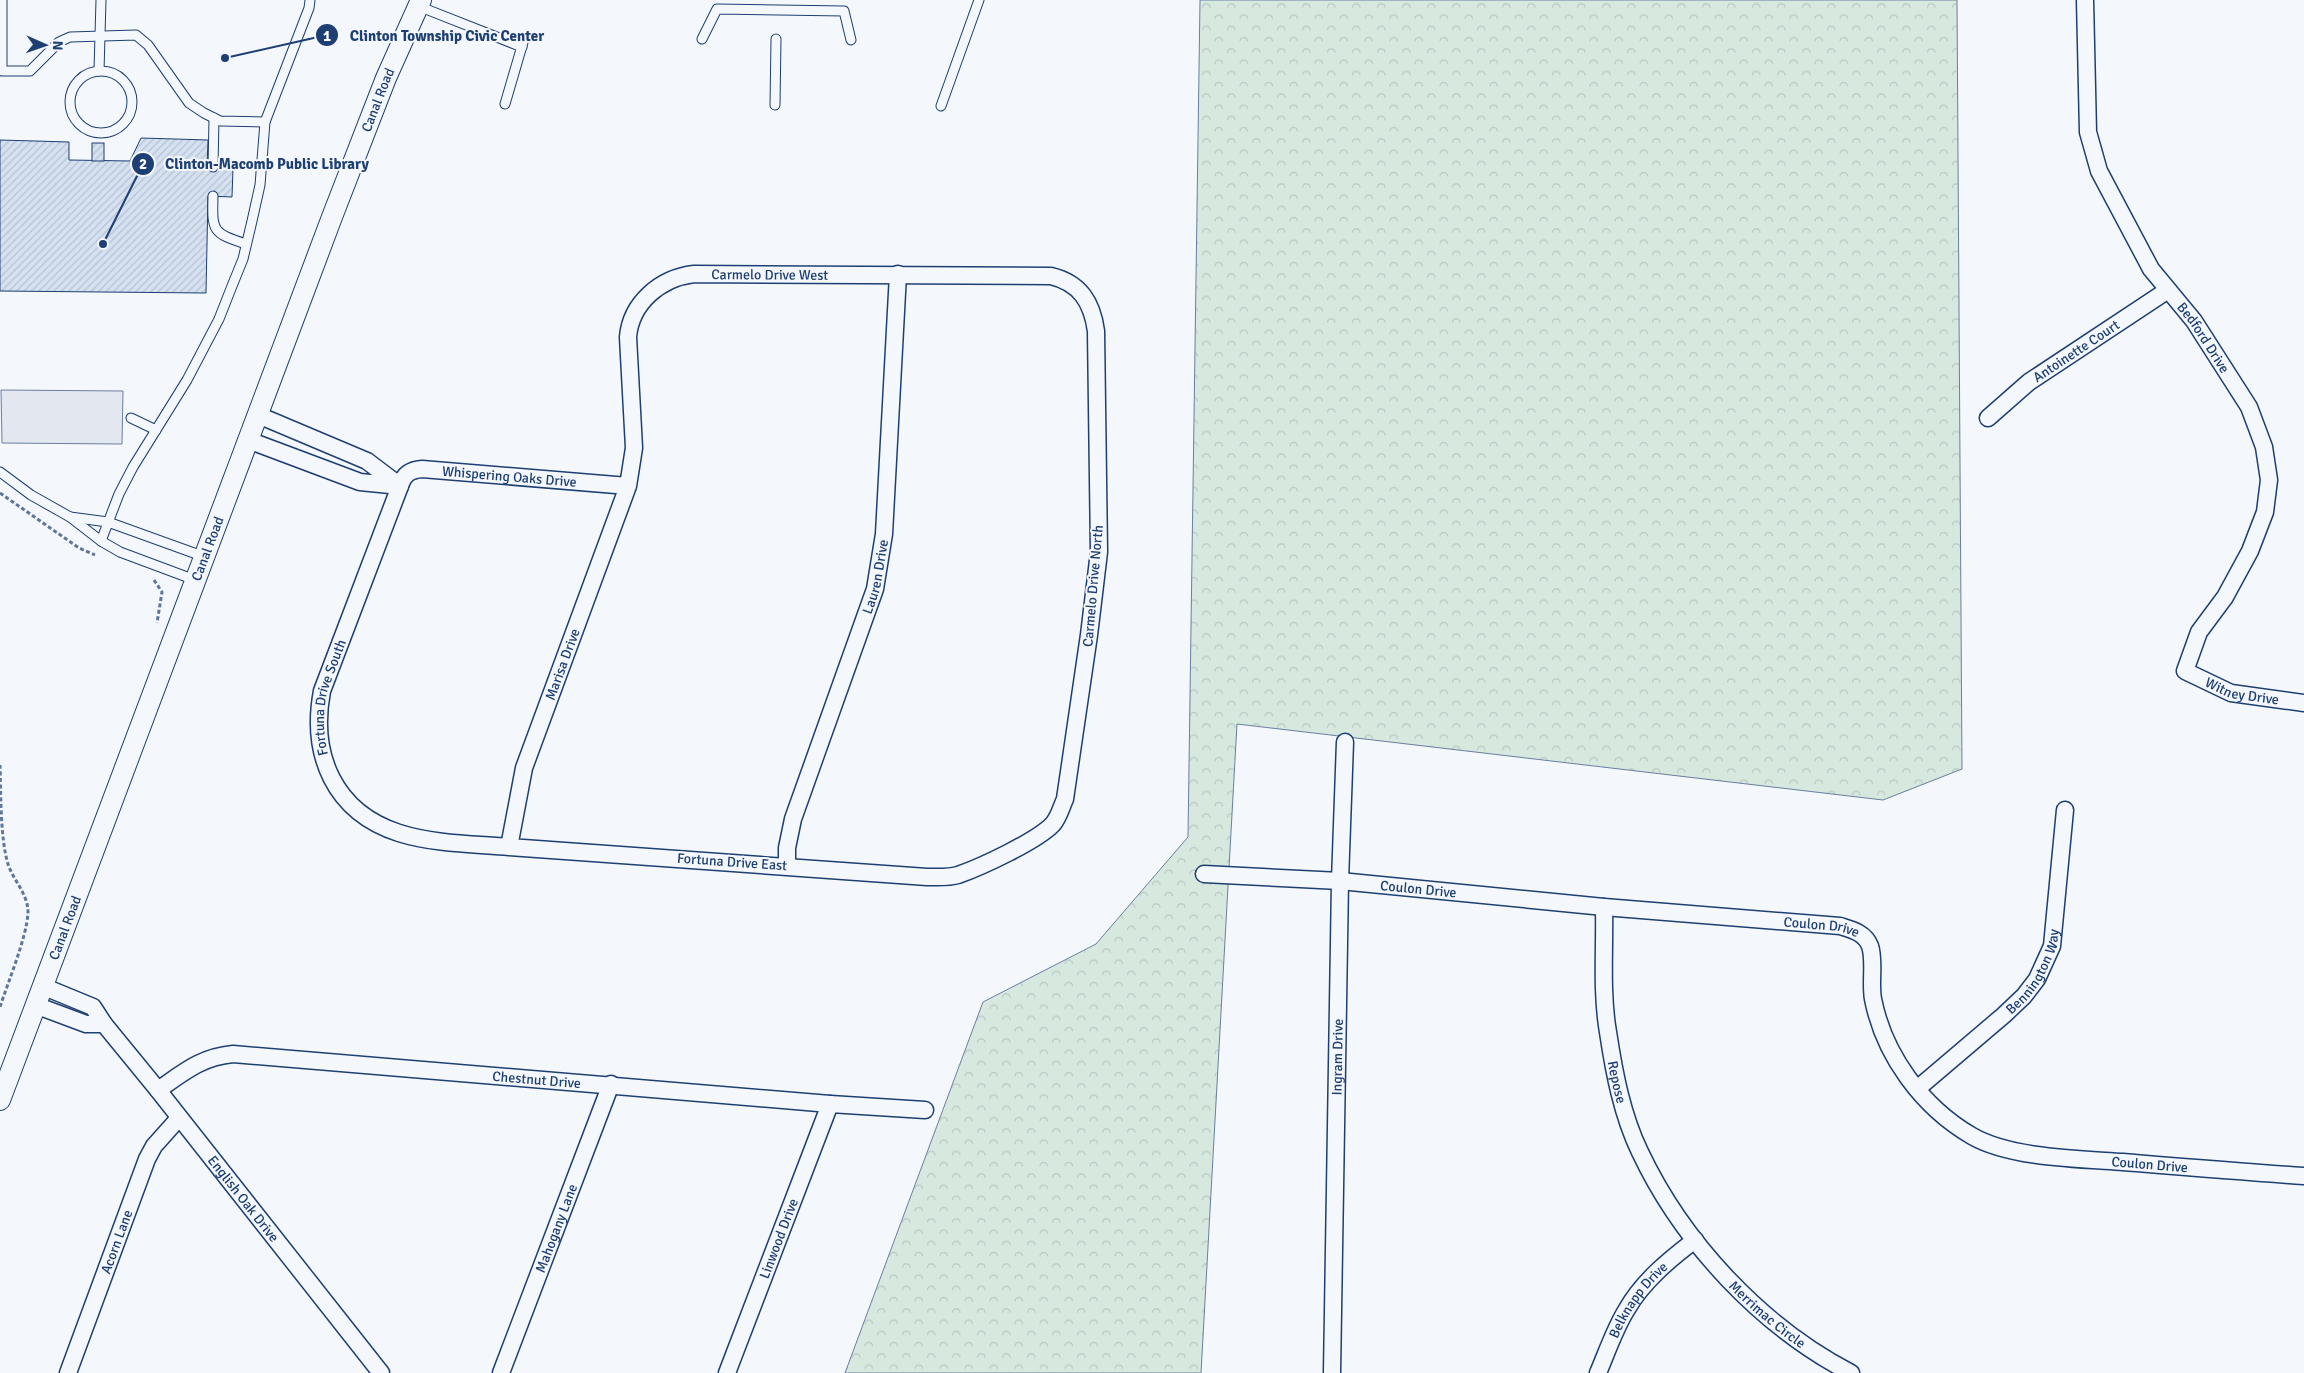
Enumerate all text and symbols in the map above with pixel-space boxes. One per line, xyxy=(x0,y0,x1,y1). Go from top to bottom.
north arrow xyxy=(20,20,70,70)
callout: Clinton Township Civic Center xyxy=(315,20,554,50)
text: 1 xyxy=(323,27,331,45)
text: Clinton Township Civic Center xyxy=(350,27,544,45)
text: N xyxy=(49,40,66,51)
street label: Canal Road xyxy=(357,65,398,134)
callout: Clinton-Macomb Public Library xyxy=(130,149,379,179)
text: 2 xyxy=(139,155,147,173)
text: Clinton-Macomb Public Library xyxy=(165,155,369,173)
street label: Carmelo Drive West xyxy=(711,266,828,283)
street label: Bedford Drive xyxy=(2174,299,2233,376)
street label: Antoinette Court xyxy=(2030,316,2123,386)
street label: Whispering Oaks Drive xyxy=(441,462,577,490)
street label: Canal Road xyxy=(187,514,227,583)
street label: Carmelo Drive North xyxy=(1079,524,1107,648)
street label: Lauren Drive xyxy=(858,538,891,616)
street label: Marisa Drive xyxy=(541,626,583,703)
street label: Fortuna Drive South xyxy=(310,637,349,757)
street label: Witney Drive xyxy=(2202,673,2280,708)
street label: Fortuna Drive East xyxy=(676,850,788,874)
street label: Coulon Drive xyxy=(1379,877,1457,901)
street label: Canal Road xyxy=(45,893,85,962)
street label: Coulon Drive xyxy=(1783,913,1863,941)
street label: Bennington Way xyxy=(2002,928,2062,1018)
street label: Ingram Drive xyxy=(1328,1018,1346,1096)
street label: Repose xyxy=(1604,1059,1630,1105)
street label: Chestnut Drive xyxy=(492,1067,582,1092)
street label: English Oak Drive xyxy=(204,1152,283,1245)
street label: Coulon Drive xyxy=(2111,1153,2189,1176)
street label: Mahogany Lane xyxy=(532,1181,581,1275)
street label: Linwood Drive xyxy=(755,1196,802,1281)
street label: Acorn Lane xyxy=(97,1207,136,1276)
street label: Belknapp Drive xyxy=(1605,1258,1671,1341)
street label: Merrimac Circle xyxy=(1726,1277,1809,1352)

